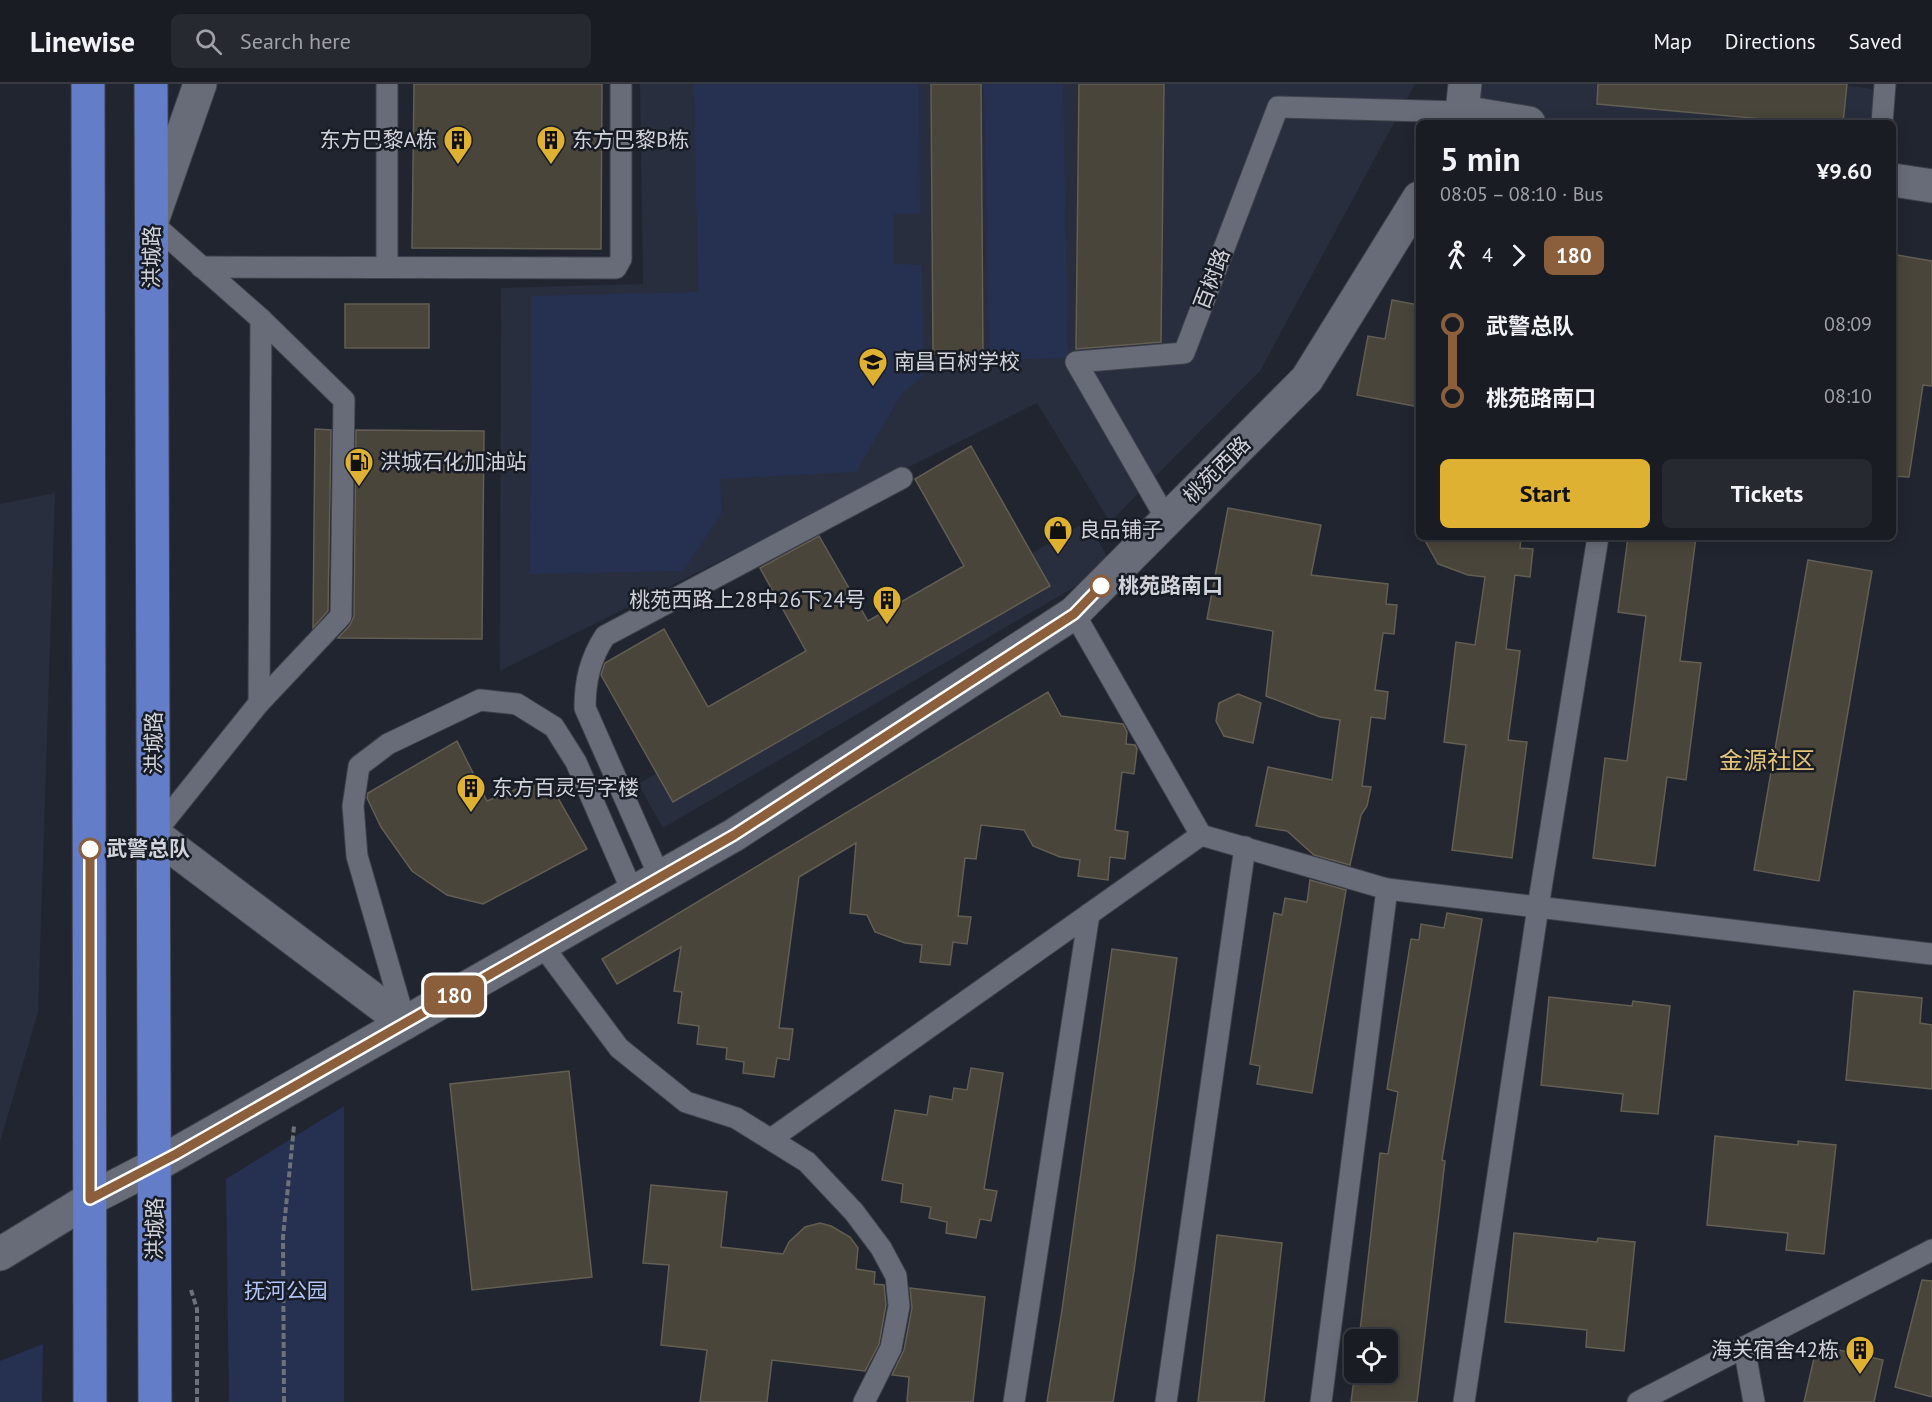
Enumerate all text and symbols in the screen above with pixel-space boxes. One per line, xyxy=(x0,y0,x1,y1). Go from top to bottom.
search box xyxy=(171,14,591,68)
text: Linewise xyxy=(30,23,135,60)
icon: search xyxy=(192,25,225,58)
text: Search here xyxy=(240,27,351,55)
text: Map xyxy=(1653,28,1692,55)
text: Directions xyxy=(1725,28,1816,55)
text: Saved xyxy=(1849,28,1902,55)
building icon: 东方巴黎A栋 xyxy=(442,124,474,166)
building icon: 东方巴黎B栋 xyxy=(535,124,567,166)
place label: 东方巴黎A栋 xyxy=(320,126,437,153)
place label: 东方巴黎B栋 xyxy=(572,126,689,153)
text: 5 min xyxy=(1440,137,1521,180)
text: ¥9.60 xyxy=(1817,157,1872,185)
text: 08:05 – 08:10 · Bus xyxy=(1440,181,1604,207)
street label: 洪城路 xyxy=(138,226,165,289)
icon: walk xyxy=(1440,239,1473,272)
icon: forward xyxy=(1502,239,1535,272)
text: 4 xyxy=(1482,242,1493,268)
text: 180 xyxy=(1556,242,1592,269)
street label: 百树路 xyxy=(1188,245,1235,313)
text: 08:09 xyxy=(1824,311,1872,337)
text: 武警总队 xyxy=(1486,312,1574,340)
school or university icon: 南昌百树学校 xyxy=(857,346,889,388)
place label: 南昌百树学校 xyxy=(894,348,1020,375)
text: 08:10 xyxy=(1824,383,1872,409)
text: 桃苑路南口 xyxy=(1486,384,1596,412)
street label: 桃苑西路 xyxy=(1177,430,1256,509)
fuel station icon: 洪城石化加油站 xyxy=(343,446,375,488)
place label: 洪城石化加油站 xyxy=(380,448,527,475)
button: Start xyxy=(1440,459,1650,528)
button: Tickets xyxy=(1662,459,1872,528)
shop icon: 良品铺子 xyxy=(1042,514,1074,556)
place label: 良品铺子 xyxy=(1079,516,1163,543)
place label: 桃苑路南口 xyxy=(1118,572,1223,599)
marker: 桃苑路南口 xyxy=(1090,575,1112,597)
building icon: 桃苑西路上28中26下24号 xyxy=(871,584,903,626)
place label: 桃苑西路上28中26下24号 xyxy=(629,586,866,613)
street label: 洪城路 xyxy=(140,712,167,775)
district label: 金源社区 xyxy=(1719,745,1815,776)
building icon: 东方百灵写字楼 xyxy=(455,772,487,814)
place label: 东方百灵写字楼 xyxy=(492,774,639,801)
place label: 武警总队 xyxy=(106,835,190,862)
marker: 武警总队 xyxy=(79,838,101,860)
line badge: 180 xyxy=(420,976,488,1014)
text: 180 xyxy=(436,982,472,1009)
street label: 洪城路 xyxy=(141,1198,168,1261)
park label: 抚河公园 xyxy=(244,1277,328,1304)
map controls xyxy=(1344,1329,1398,1383)
button: locate xyxy=(1344,1329,1398,1383)
building icon: 海关宿舍42栋 xyxy=(1844,1334,1876,1376)
place label: 海关宿舍42栋 xyxy=(1711,1336,1839,1363)

